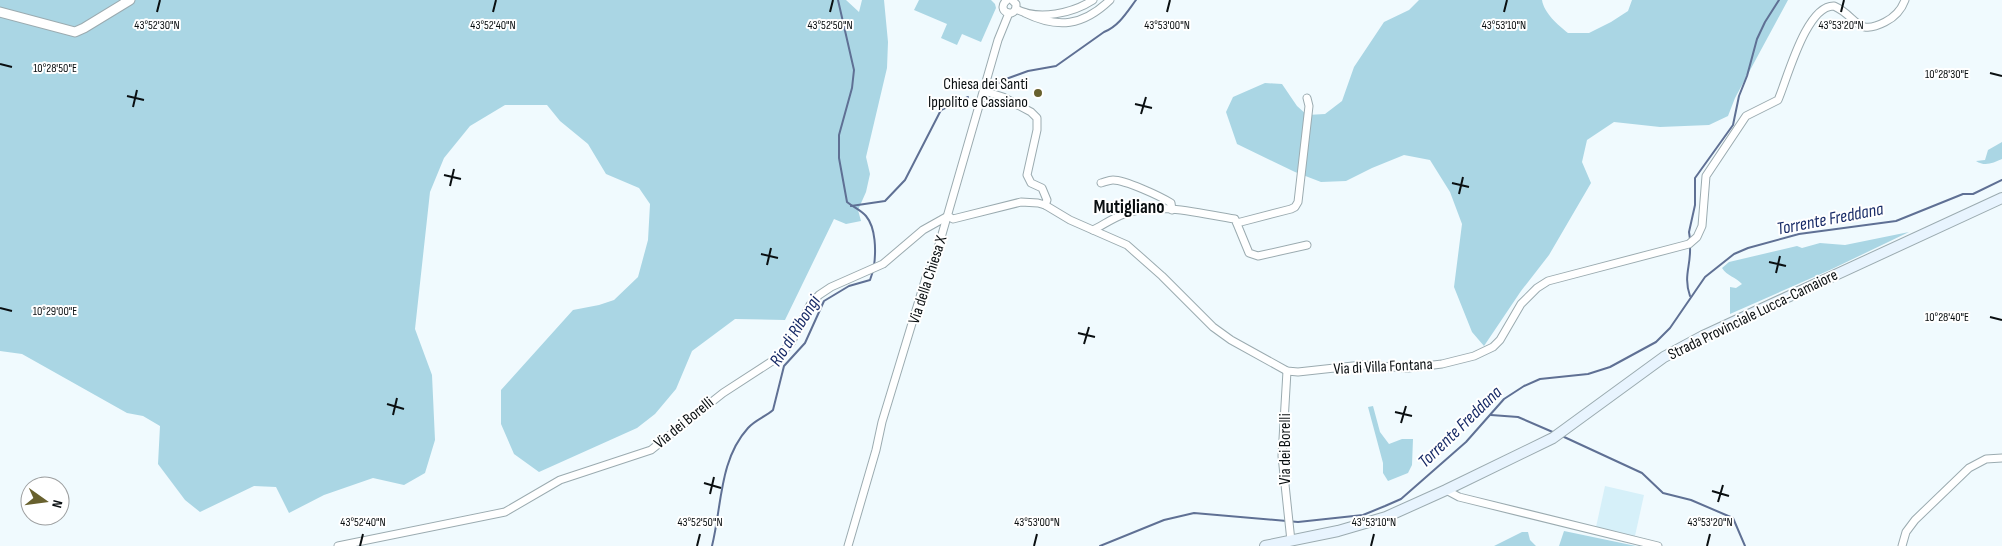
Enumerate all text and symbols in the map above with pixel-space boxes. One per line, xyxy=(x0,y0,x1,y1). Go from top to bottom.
text: 43°52'30"N xyxy=(134,18,180,33)
text: 43°52'40"N xyxy=(470,18,516,33)
text: 43°52'50"N xyxy=(807,18,853,33)
text: 43°53'00"N xyxy=(1144,18,1190,33)
text: 43°53'10"N xyxy=(1482,18,1526,33)
text: 43°53'20"N xyxy=(1818,18,1864,33)
text: 10°28'50"E xyxy=(33,61,77,76)
text: 10°28'30"E xyxy=(1925,67,1969,82)
place label: Chiesa dei Santi Ippolito e Cassiano xyxy=(928,75,1028,112)
marker: Chiesa dei Santi Ippolito e Cassiano xyxy=(1032,87,1044,99)
district label: Mutigliano xyxy=(1094,196,1164,219)
water label: Torrente Freddana xyxy=(1775,198,1886,240)
street label: Via della Chiesa X xyxy=(905,233,951,327)
street label: Strada Provinciale Lucca-Camaiore xyxy=(1665,266,1841,364)
water label: Rio di Ribongi xyxy=(765,291,825,370)
text: 10°29'00"E xyxy=(33,304,77,319)
text: 10°28'40"E xyxy=(1925,310,1969,325)
street label: Via di Villa Fontana xyxy=(1333,355,1433,379)
water label: Torrente Freddana xyxy=(1414,381,1507,472)
street label: Via dei Borelli xyxy=(650,393,718,453)
street label: Via dei Borelli xyxy=(1276,413,1295,485)
north arrow xyxy=(20,476,70,526)
text: N xyxy=(48,498,66,510)
text: 43°52'40"N xyxy=(340,515,386,530)
text: 43°52'50"N xyxy=(677,515,723,530)
text: 43°53'00"N xyxy=(1014,515,1060,530)
text: 43°53'10"N xyxy=(1352,515,1396,530)
text: 43°53'20"N xyxy=(1687,515,1733,530)

